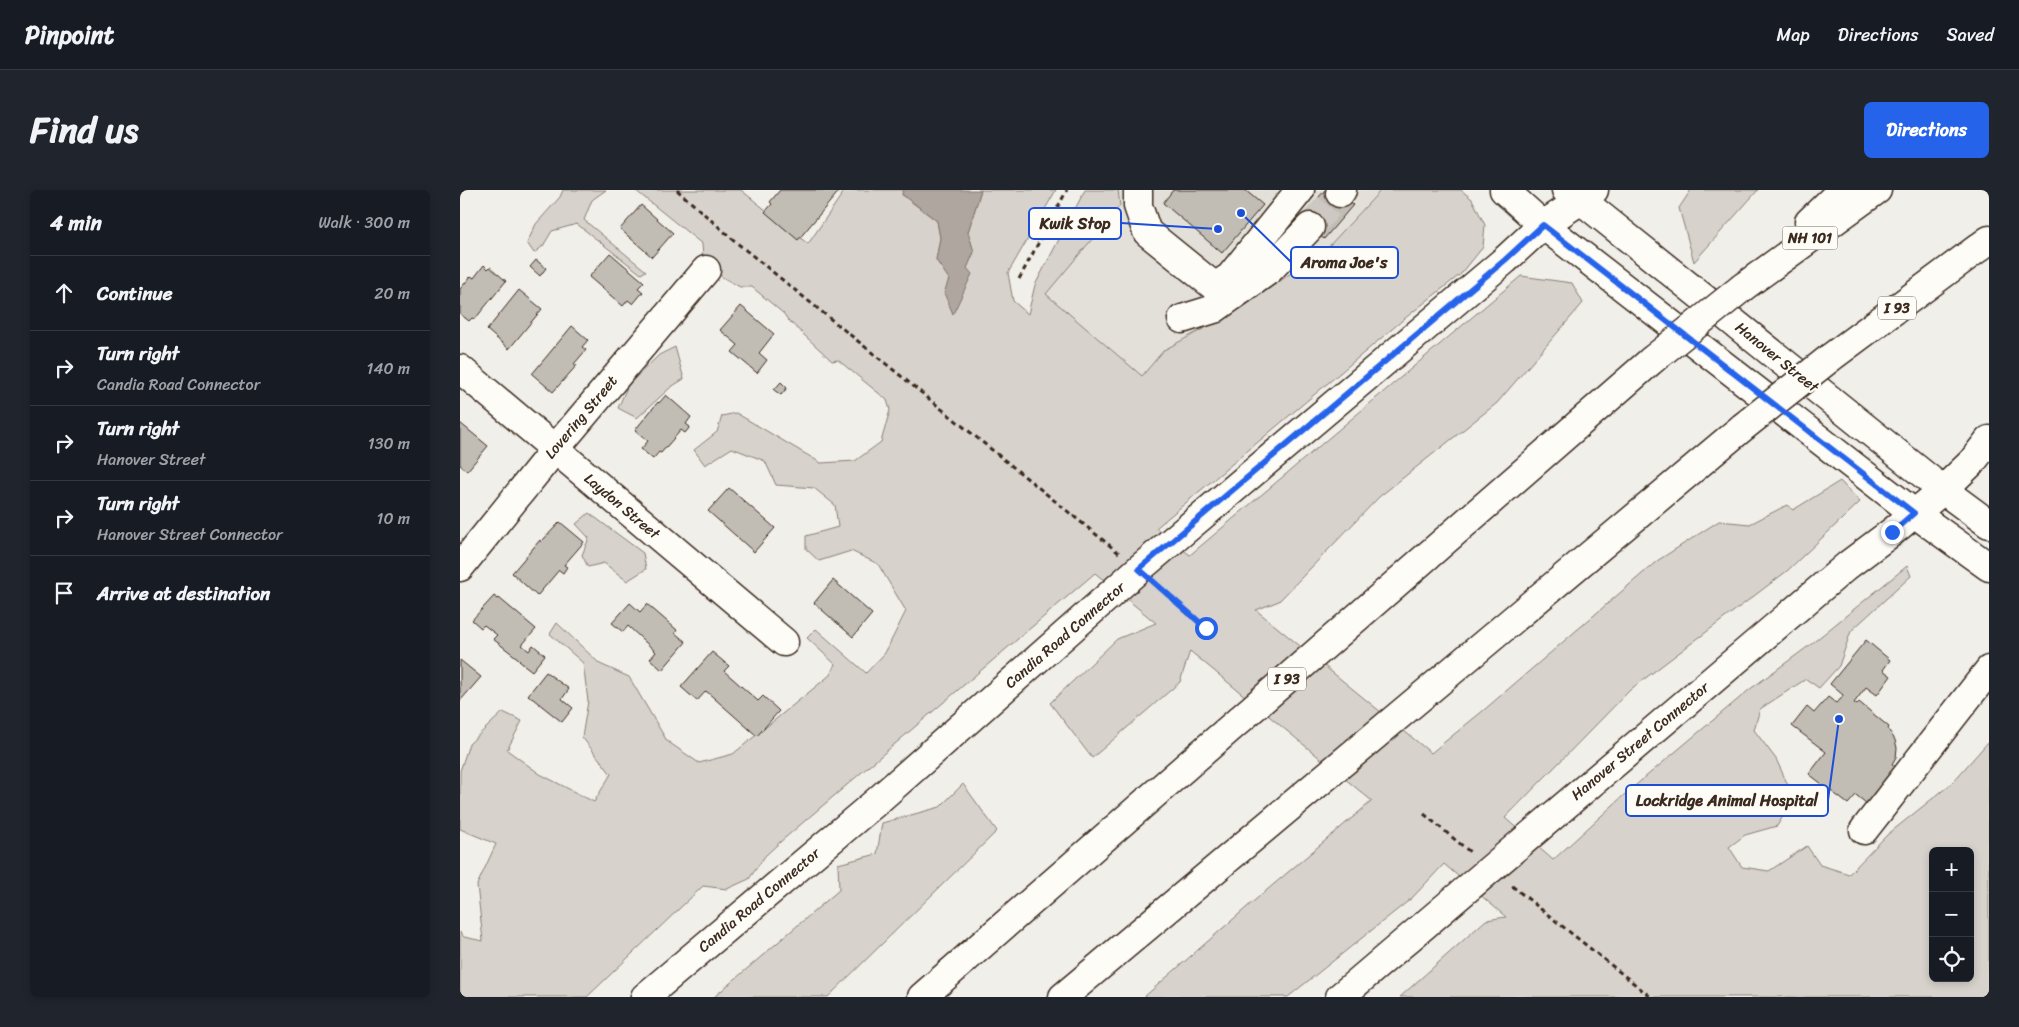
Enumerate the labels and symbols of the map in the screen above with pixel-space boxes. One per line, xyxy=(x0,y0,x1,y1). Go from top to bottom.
callout: Kwik Stop xyxy=(1029,208,1121,239)
text: Kwik Stop xyxy=(1039,209,1111,238)
road number: NH 101 xyxy=(1782,226,1838,249)
callout: Aroma Joe's xyxy=(1291,247,1398,278)
text: Aroma Joe's xyxy=(1300,248,1388,277)
road number: I 93 xyxy=(1878,296,1916,320)
street label: Hanover Street xyxy=(1729,315,1825,400)
street label: Lovering Street xyxy=(538,369,624,465)
street label: Laydon Street xyxy=(578,466,667,546)
route end xyxy=(1881,521,1904,544)
street label: Candia Road Connector xyxy=(999,574,1132,695)
route start xyxy=(1195,617,1218,640)
road number: I 93 xyxy=(1268,668,1306,690)
street label: Hanover Street Connector xyxy=(1565,675,1716,807)
callout: Lockridge Animal Hospital xyxy=(1626,785,1828,816)
text: Lockridge Animal Hospital xyxy=(1636,786,1820,815)
street label: Candia Road Connector xyxy=(692,840,827,959)

